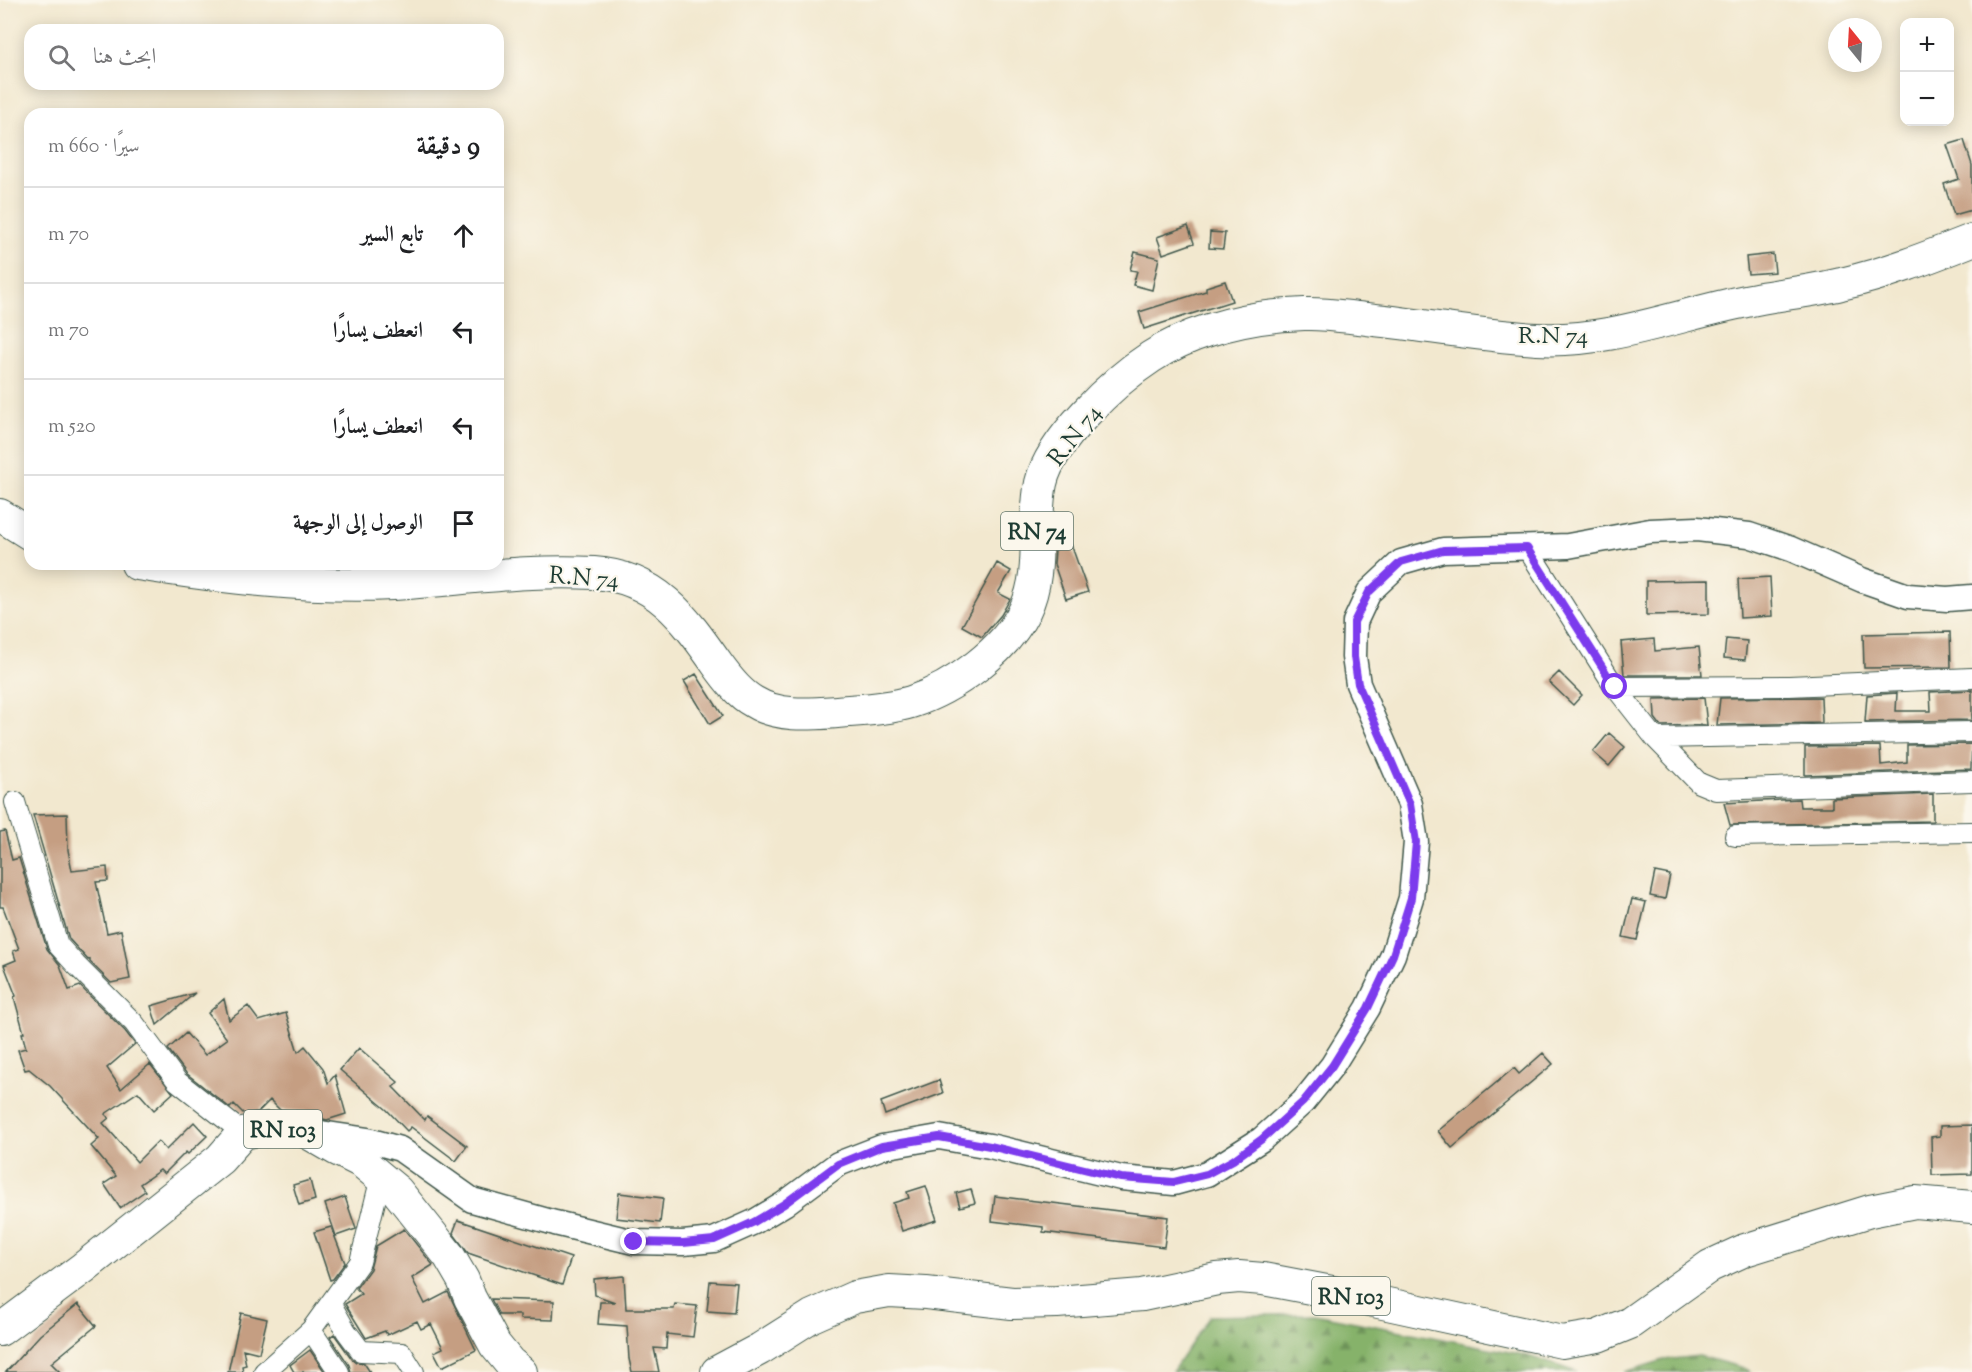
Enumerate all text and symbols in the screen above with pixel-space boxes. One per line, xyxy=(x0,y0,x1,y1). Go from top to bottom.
north arrow xyxy=(1828,18,1882,72)
map controls xyxy=(1900,18,1954,126)
button: + xyxy=(1900,18,1954,72)
search box xyxy=(24,24,504,90)
icon: search xyxy=(45,41,78,74)
text: ابحث هنا xyxy=(93,42,156,74)
button: − xyxy=(1900,72,1954,126)
text: 9 دقيقة xyxy=(416,129,480,166)
text: سيرًا · 660 m xyxy=(48,133,140,162)
icon: ahead xyxy=(447,219,480,252)
text: تابع السير xyxy=(361,220,423,252)
text: 70 m xyxy=(48,221,89,250)
icon: left xyxy=(447,315,480,348)
text: انعطف يسارًا xyxy=(333,316,423,348)
text: 70 m xyxy=(48,317,89,346)
street label: R.N 74 xyxy=(1518,320,1588,354)
street label: R.N 74 xyxy=(1041,398,1111,474)
icon: left xyxy=(447,411,480,444)
text: انعطف يسارًا xyxy=(333,412,423,444)
text: 520 m xyxy=(48,413,96,442)
icon: arrive xyxy=(447,507,480,540)
text: الوصول إلى الوجهة xyxy=(293,508,423,540)
road number: RN 74 xyxy=(1001,512,1073,550)
street label: R.N 74 xyxy=(548,560,620,598)
route start xyxy=(1601,673,1627,699)
road number: RN 103 xyxy=(244,1110,322,1148)
route end xyxy=(620,1228,646,1254)
road number: RN 103 xyxy=(1312,1277,1390,1315)

